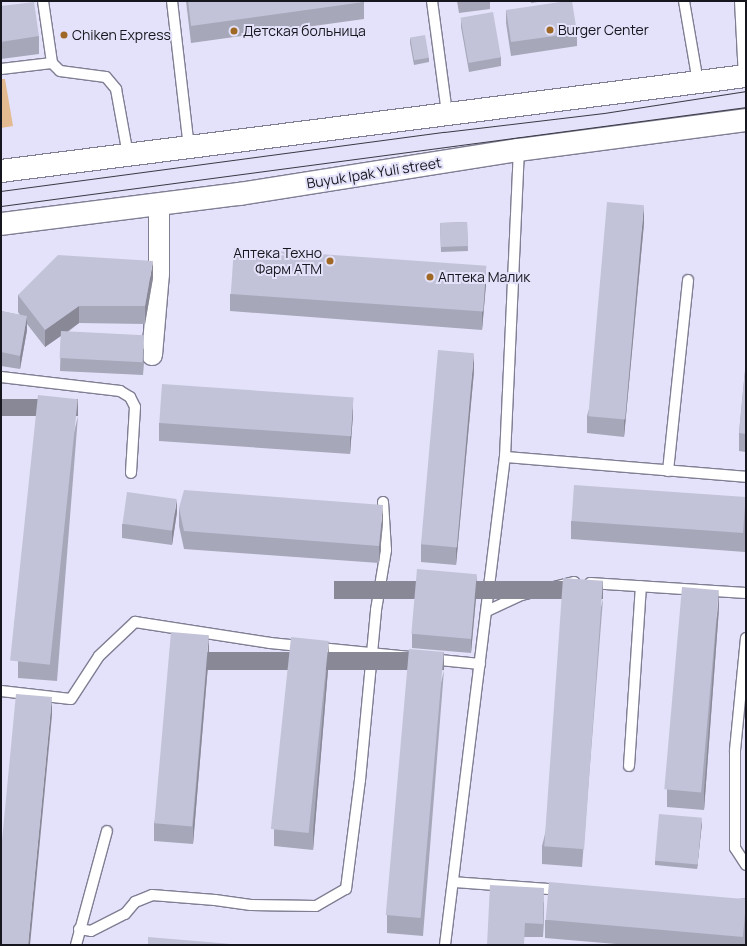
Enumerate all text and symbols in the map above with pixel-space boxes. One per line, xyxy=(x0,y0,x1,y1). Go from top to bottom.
place label: Burger Center xyxy=(558,22,649,38)
place label: Детская больница xyxy=(243,23,366,39)
marker: Детская больница xyxy=(228,25,240,37)
marker: Burger Center xyxy=(545,25,555,35)
place label: Chiken Express xyxy=(72,27,171,43)
marker: Chiken Express xyxy=(59,30,69,40)
street label: Buyuk Ipak Yuli street xyxy=(305,154,443,192)
place label: Аптека Техно Фарм АТМ xyxy=(233,245,322,278)
marker: Аптека Техно Фарм АТМ xyxy=(325,256,335,266)
place label: Аптека Малик xyxy=(438,269,530,285)
marker: Аптека Малик xyxy=(425,272,435,282)

